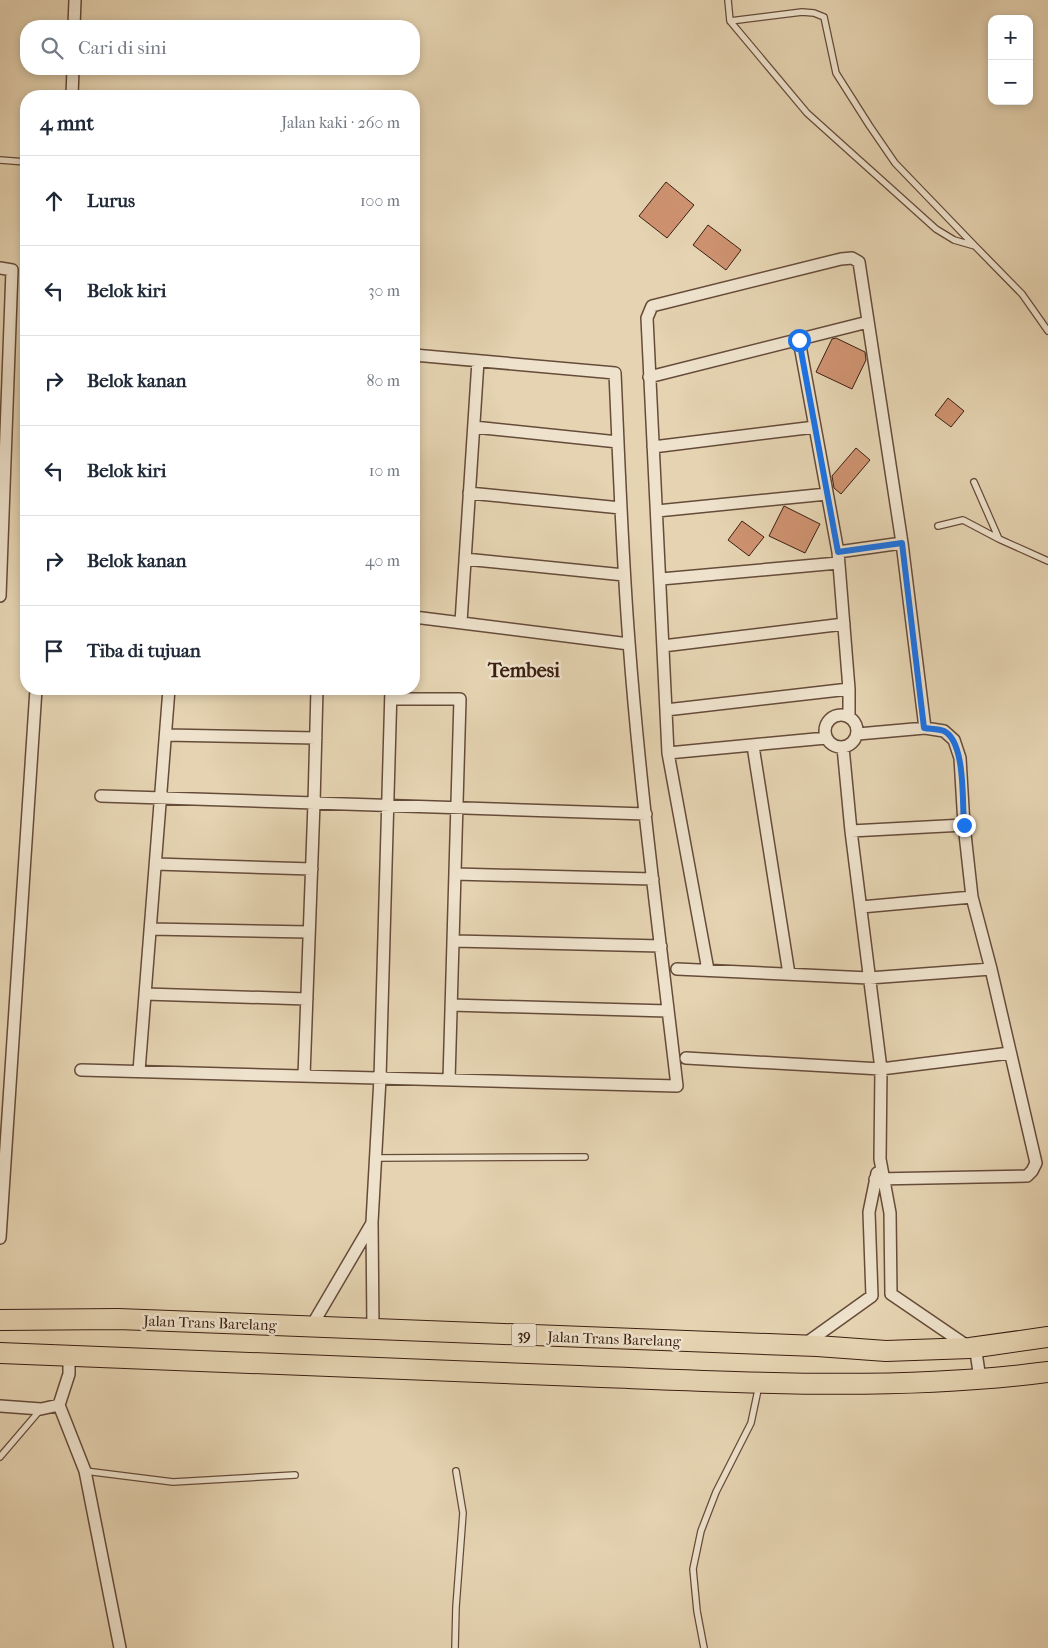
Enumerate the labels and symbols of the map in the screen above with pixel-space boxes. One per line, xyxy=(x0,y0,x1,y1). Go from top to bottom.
route start xyxy=(788,329,811,352)
district label: Tembesi xyxy=(487,659,561,682)
route end xyxy=(953,814,976,837)
street label: Jalan Trans Barelang xyxy=(142,1312,278,1334)
road number: 39 xyxy=(512,1324,536,1346)
street label: Jalan Trans Barelang xyxy=(546,1328,682,1350)

